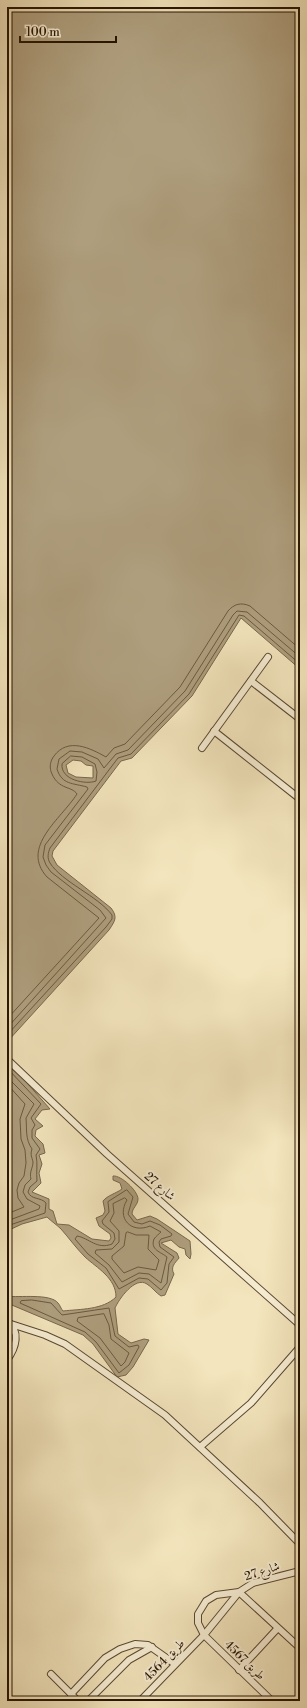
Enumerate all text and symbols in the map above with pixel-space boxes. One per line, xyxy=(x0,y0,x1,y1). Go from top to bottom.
scale bar xyxy=(20,18,116,44)
text: 100 m xyxy=(26,25,60,40)
street label: شارع 27 xyxy=(139,1169,178,1206)
street label: شارع 27 xyxy=(243,1559,283,1587)
street label: طريق 4564 xyxy=(141,1636,188,1685)
street label: طريق 4567 xyxy=(221,1637,268,1684)

